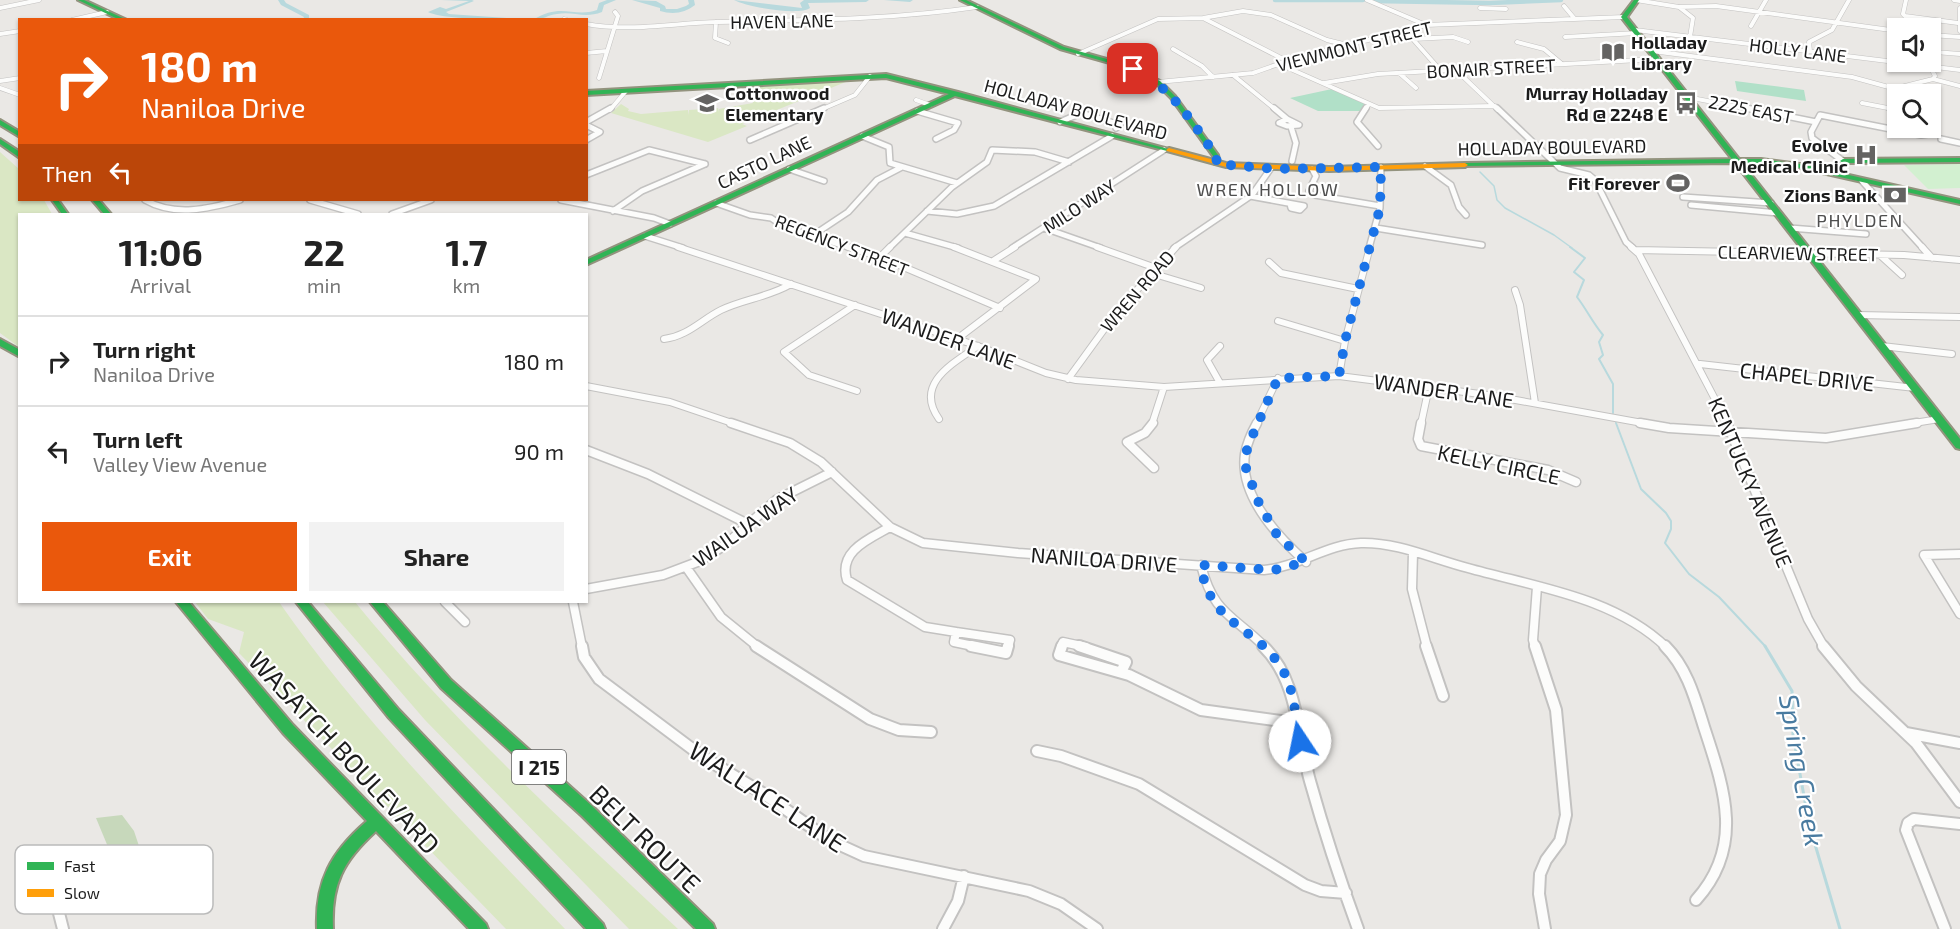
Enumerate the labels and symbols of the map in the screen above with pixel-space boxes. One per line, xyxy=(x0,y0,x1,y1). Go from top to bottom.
street label: HAVEN LANE xyxy=(730,9,834,33)
street label: VIEWMONT STREET xyxy=(1274,16,1435,76)
place label: Holladay Library xyxy=(1631,31,1708,74)
street label: HOLLY LANE xyxy=(1748,33,1848,67)
library icon: Holladay Library xyxy=(1600,39,1626,65)
pin xyxy=(1107,43,1158,94)
street label: BONAIR STREET xyxy=(1426,54,1557,82)
street label: HOLLADAY BOULEVARD xyxy=(982,74,1170,144)
place label: Cottonwood Elementary xyxy=(725,82,830,125)
place label: Murray Holladay Rd @ 2248 E xyxy=(1525,82,1669,125)
school or university icon: Cottonwood Elementary xyxy=(694,90,720,116)
bus stop icon: Murray Holladay Rd @ 2248 E xyxy=(1673,90,1699,116)
street label: 2225 EAST xyxy=(1707,90,1796,128)
street label: CASTO LANE xyxy=(714,131,814,193)
street label: HOLLADAY BOULEVARD xyxy=(1457,134,1647,160)
place label: Evolve Medical Clinic xyxy=(1730,134,1848,177)
hospital icon: Evolve Medical Clinic xyxy=(1853,142,1879,168)
sports icon: Fit Forever xyxy=(1665,170,1691,196)
place label: Fit Forever xyxy=(1568,172,1660,194)
street label: MILO WAY xyxy=(1038,174,1120,238)
district label: WREN HOLLOW xyxy=(1197,178,1339,200)
bank icon: Zions Bank xyxy=(1882,182,1908,208)
place label: Zions Bank xyxy=(1784,184,1877,206)
street label: REGENCY STREET xyxy=(772,209,912,281)
district label: PHYLDEN xyxy=(1816,209,1904,231)
street label: CLEARVIEW STREET xyxy=(1717,241,1879,265)
street label: WREN ROAD xyxy=(1096,246,1178,336)
street label: WANDER LANE xyxy=(878,302,1020,374)
street label: CHAPEL DRIVE xyxy=(1738,357,1876,395)
street label: WANDER LANE xyxy=(1372,368,1516,412)
street label: KENTUCKY AVENUE xyxy=(1704,393,1798,571)
street label: KELLY CIRCLE xyxy=(1435,439,1563,489)
street label: WAILUA WAY xyxy=(688,481,802,571)
street label: NANILOA DRIVE xyxy=(1030,541,1178,577)
street label: WASATCH BOULEVARD xyxy=(243,644,447,860)
water label: Spring Creek xyxy=(1773,691,1832,849)
position arrow xyxy=(1268,709,1332,773)
street label: WALLACE LANE xyxy=(684,734,852,858)
road number: I 215 xyxy=(512,750,566,784)
street label: BELT ROUTE xyxy=(584,777,708,899)
legend xyxy=(15,845,213,914)
text: Fast xyxy=(64,856,95,875)
text: Slow xyxy=(64,883,100,902)

